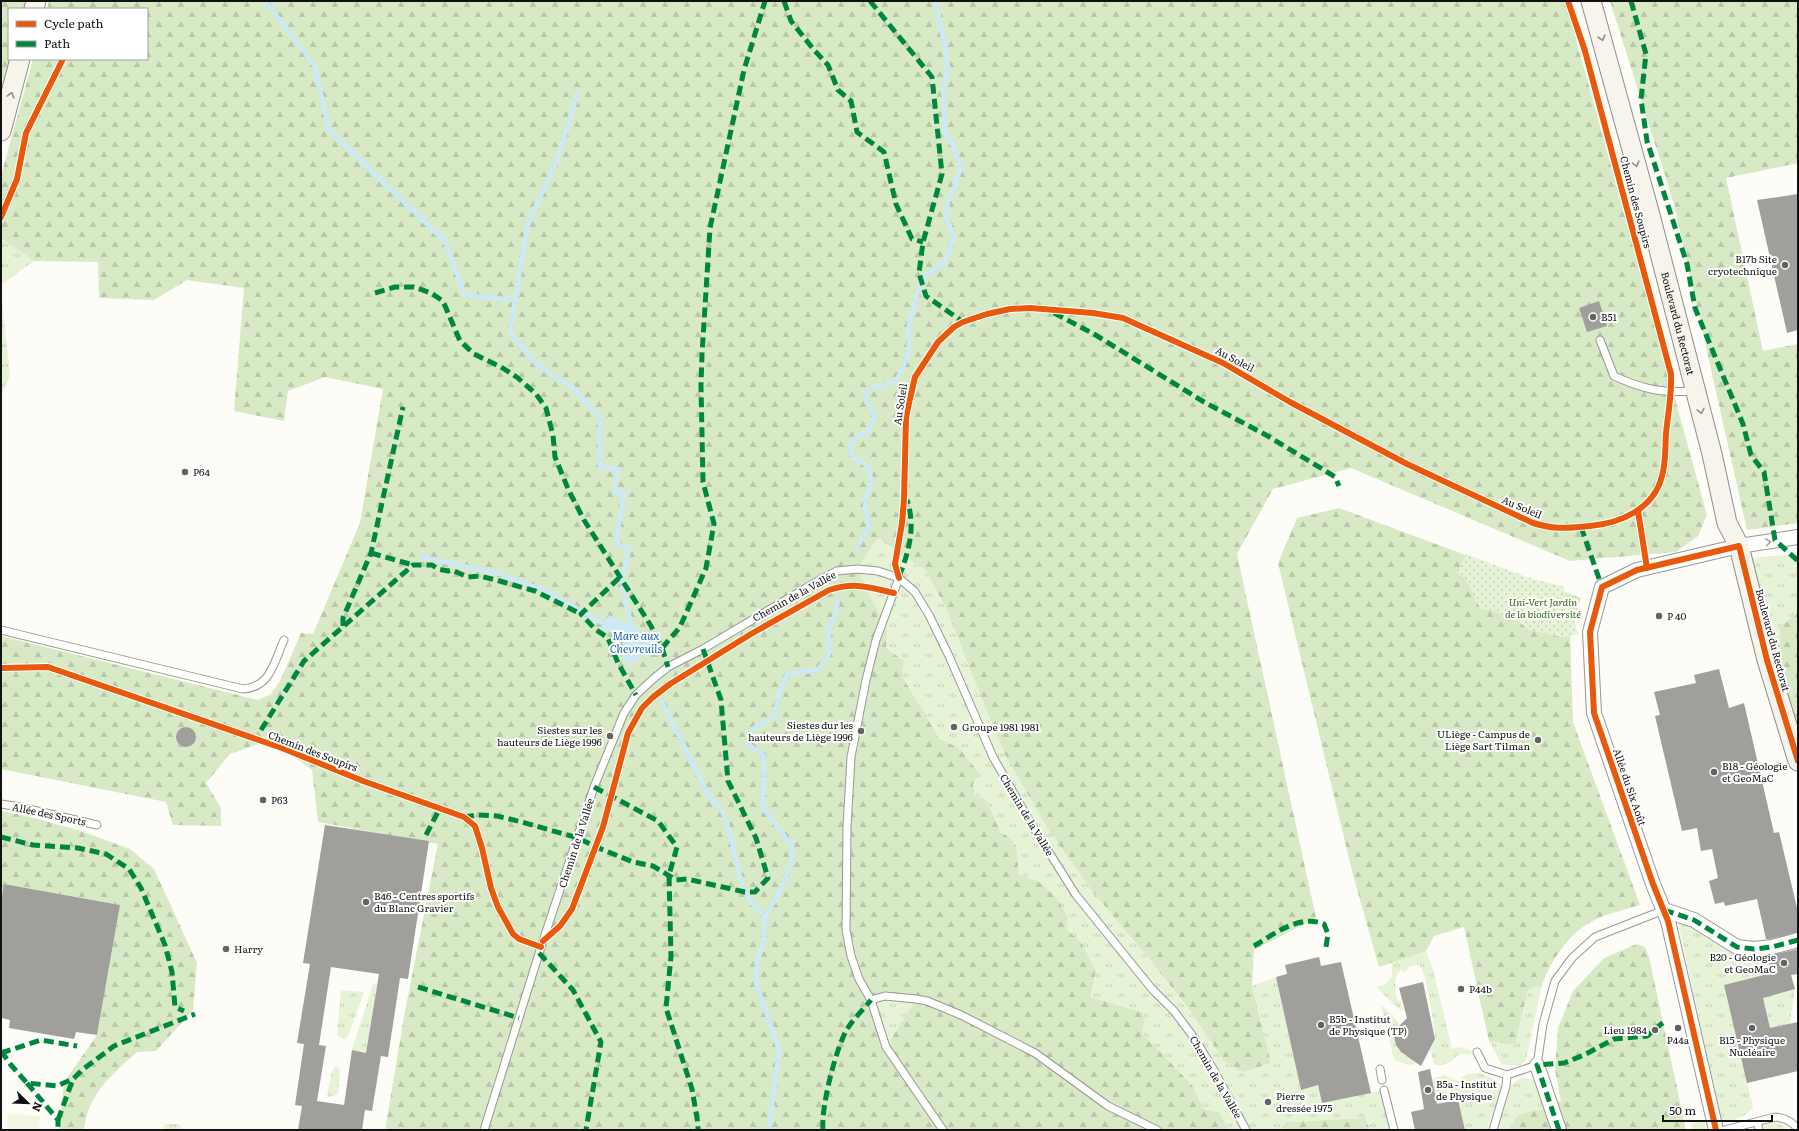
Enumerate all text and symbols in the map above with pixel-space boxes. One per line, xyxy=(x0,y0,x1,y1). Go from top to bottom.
legend xyxy=(8,8,148,60)
text: Cycle path xyxy=(44,14,104,32)
text: Path xyxy=(44,34,70,52)
one-way arrow xyxy=(1597,35,1606,42)
one-way arrow xyxy=(6,92,15,99)
street label: Chemin des Soupirs xyxy=(1617,154,1656,250)
one-way arrow xyxy=(1632,160,1640,167)
place label: B17b Site cryotechnique xyxy=(1708,251,1777,278)
marker: B17b Site cryotechnique xyxy=(1780,260,1790,270)
street label: Boulevard du Rectorat xyxy=(1658,270,1699,377)
place label: B51 xyxy=(1601,309,1617,324)
marker: B51 xyxy=(1588,312,1598,322)
street label: Au Soleil xyxy=(1213,342,1258,375)
street label: Au Soleil xyxy=(889,381,910,426)
one-way arrow xyxy=(1696,408,1705,415)
place label: P64 xyxy=(193,464,210,479)
marker: P64 xyxy=(180,467,190,477)
street label: Au Soleil xyxy=(1500,491,1545,522)
one-way arrow xyxy=(1765,538,1771,546)
street label: Chemin de la Vallée xyxy=(749,566,838,625)
street label: Boulevard du Rectorat xyxy=(1753,587,1794,693)
park label: Uni-Vert Jardin de la biodiversité xyxy=(1505,594,1581,621)
place label: P 40 xyxy=(1667,608,1687,623)
marker: P 40 xyxy=(1654,611,1664,621)
water label: Mare aux Chevreuils xyxy=(610,627,662,656)
place label: Siestes dur les hauteurs de Liège 1996 xyxy=(748,717,854,744)
place label: Groupe 1981 1981 xyxy=(962,719,1039,734)
place label: Siestes sur les hauteurs de Liège 1996 xyxy=(497,722,603,749)
marker: Groupe 1981 1981 xyxy=(949,722,959,732)
marker: Siestes dur les hauteurs de Liège 1996 xyxy=(856,726,866,736)
place label: ULiège - Campus de Liège Sart Tilman xyxy=(1437,726,1530,753)
street label: Chemin des Soupirs xyxy=(266,727,360,775)
marker: Siestes sur les hauteurs de Liège 1996 xyxy=(605,731,615,741)
marker: ULiège - Campus de Liège Sart Tilman xyxy=(1533,735,1543,745)
street label: Allée du Six Août xyxy=(1610,746,1651,827)
place label: B18 - Géologie et GeoMaC xyxy=(1722,758,1787,785)
marker: B18 - Géologie et GeoMaC xyxy=(1709,767,1719,777)
street label: Chemin de la Vallée xyxy=(997,771,1058,859)
place label: P63 xyxy=(271,792,288,807)
marker: P63 xyxy=(258,795,268,805)
street label: Chemin de la Vallée xyxy=(554,796,597,889)
street label: Allée des Sports xyxy=(11,798,88,829)
place label: B46 - Centres sportifs du Blanc Gravier xyxy=(374,888,475,915)
marker: B46 - Centres sportifs du Blanc Gravier xyxy=(361,897,371,907)
place label: Harry xyxy=(234,941,263,956)
marker: Harry xyxy=(221,944,231,954)
place label: B20 - Géologie et GeoMaC xyxy=(1709,949,1776,976)
marker: B20 - Géologie et GeoMaC xyxy=(1779,958,1789,968)
place label: P44b xyxy=(1469,981,1492,996)
marker: P44b xyxy=(1456,984,1466,994)
place label: B5b - Institut de Physique (TP) xyxy=(1329,1011,1407,1038)
marker: B5b - Institut de Physique (TP) xyxy=(1316,1020,1326,1030)
place label: Lieu 1984 xyxy=(1604,1022,1647,1037)
marker: P44a xyxy=(1673,1023,1683,1033)
marker: B15 - Physique Nucléaire xyxy=(1747,1023,1757,1033)
marker: Lieu 1984 xyxy=(1650,1025,1660,1035)
place label: P44a xyxy=(1667,1032,1690,1047)
place label: B15 - Physique Nucléaire xyxy=(1719,1032,1785,1059)
street label: Chemin de la Vallée xyxy=(1187,1033,1246,1121)
place label: B5a - Institut de Physique xyxy=(1436,1076,1497,1103)
north arrow xyxy=(8,1083,48,1123)
marker: B5a - Institut de Physique xyxy=(1423,1085,1433,1095)
place label: Pierre dressée 1975 xyxy=(1276,1088,1332,1115)
marker: Pierre dressée 1975 xyxy=(1263,1097,1273,1107)
scale bar xyxy=(1663,1097,1772,1123)
text: N xyxy=(29,1100,47,1115)
text: 50 m xyxy=(1669,1101,1696,1119)

